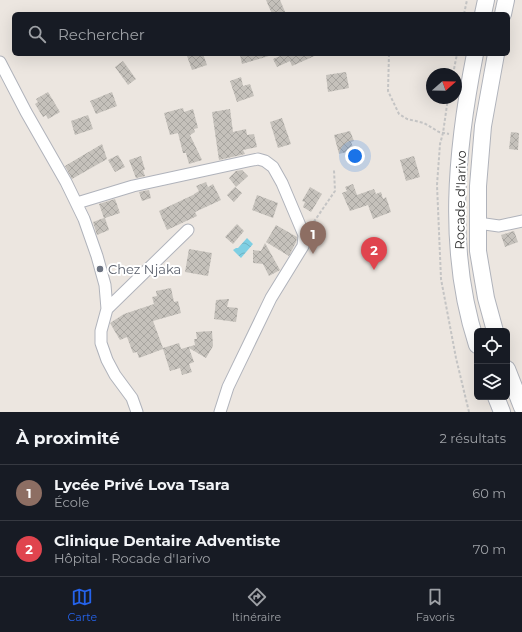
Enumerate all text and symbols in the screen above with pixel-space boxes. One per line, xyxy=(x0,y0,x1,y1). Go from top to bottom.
search box xyxy=(12,12,510,56)
icon: search xyxy=(26,23,48,45)
text: Rechercher xyxy=(58,25,145,44)
north arrow xyxy=(426,68,462,104)
your location xyxy=(345,146,365,166)
street label: Rocade d'Iarivo xyxy=(451,150,469,250)
pin: 1 xyxy=(300,221,326,254)
pin: 2 xyxy=(361,237,387,270)
place label: Chez Njaka xyxy=(108,261,181,277)
marker: Chez Njaka xyxy=(95,264,105,274)
map controls xyxy=(474,328,510,400)
button: locate xyxy=(474,328,510,364)
button: layers xyxy=(474,364,510,400)
text: À proximité xyxy=(16,428,120,448)
text: 2 résultats xyxy=(440,430,506,446)
text: Lycée Privé Lova Tsara xyxy=(54,475,230,494)
text: 1 xyxy=(26,485,32,501)
text: 60 m xyxy=(472,485,506,501)
text: École xyxy=(54,494,89,510)
text: Clinique Dentaire Adventiste xyxy=(54,531,281,550)
text: 2 xyxy=(25,541,33,557)
text: 70 m xyxy=(473,541,506,557)
text: Hôpital · Rocade d'Iarivo xyxy=(54,550,210,566)
tab: Carte xyxy=(67,586,97,624)
tab: Itinéraire xyxy=(232,586,281,624)
tab: Favoris xyxy=(416,586,455,624)

